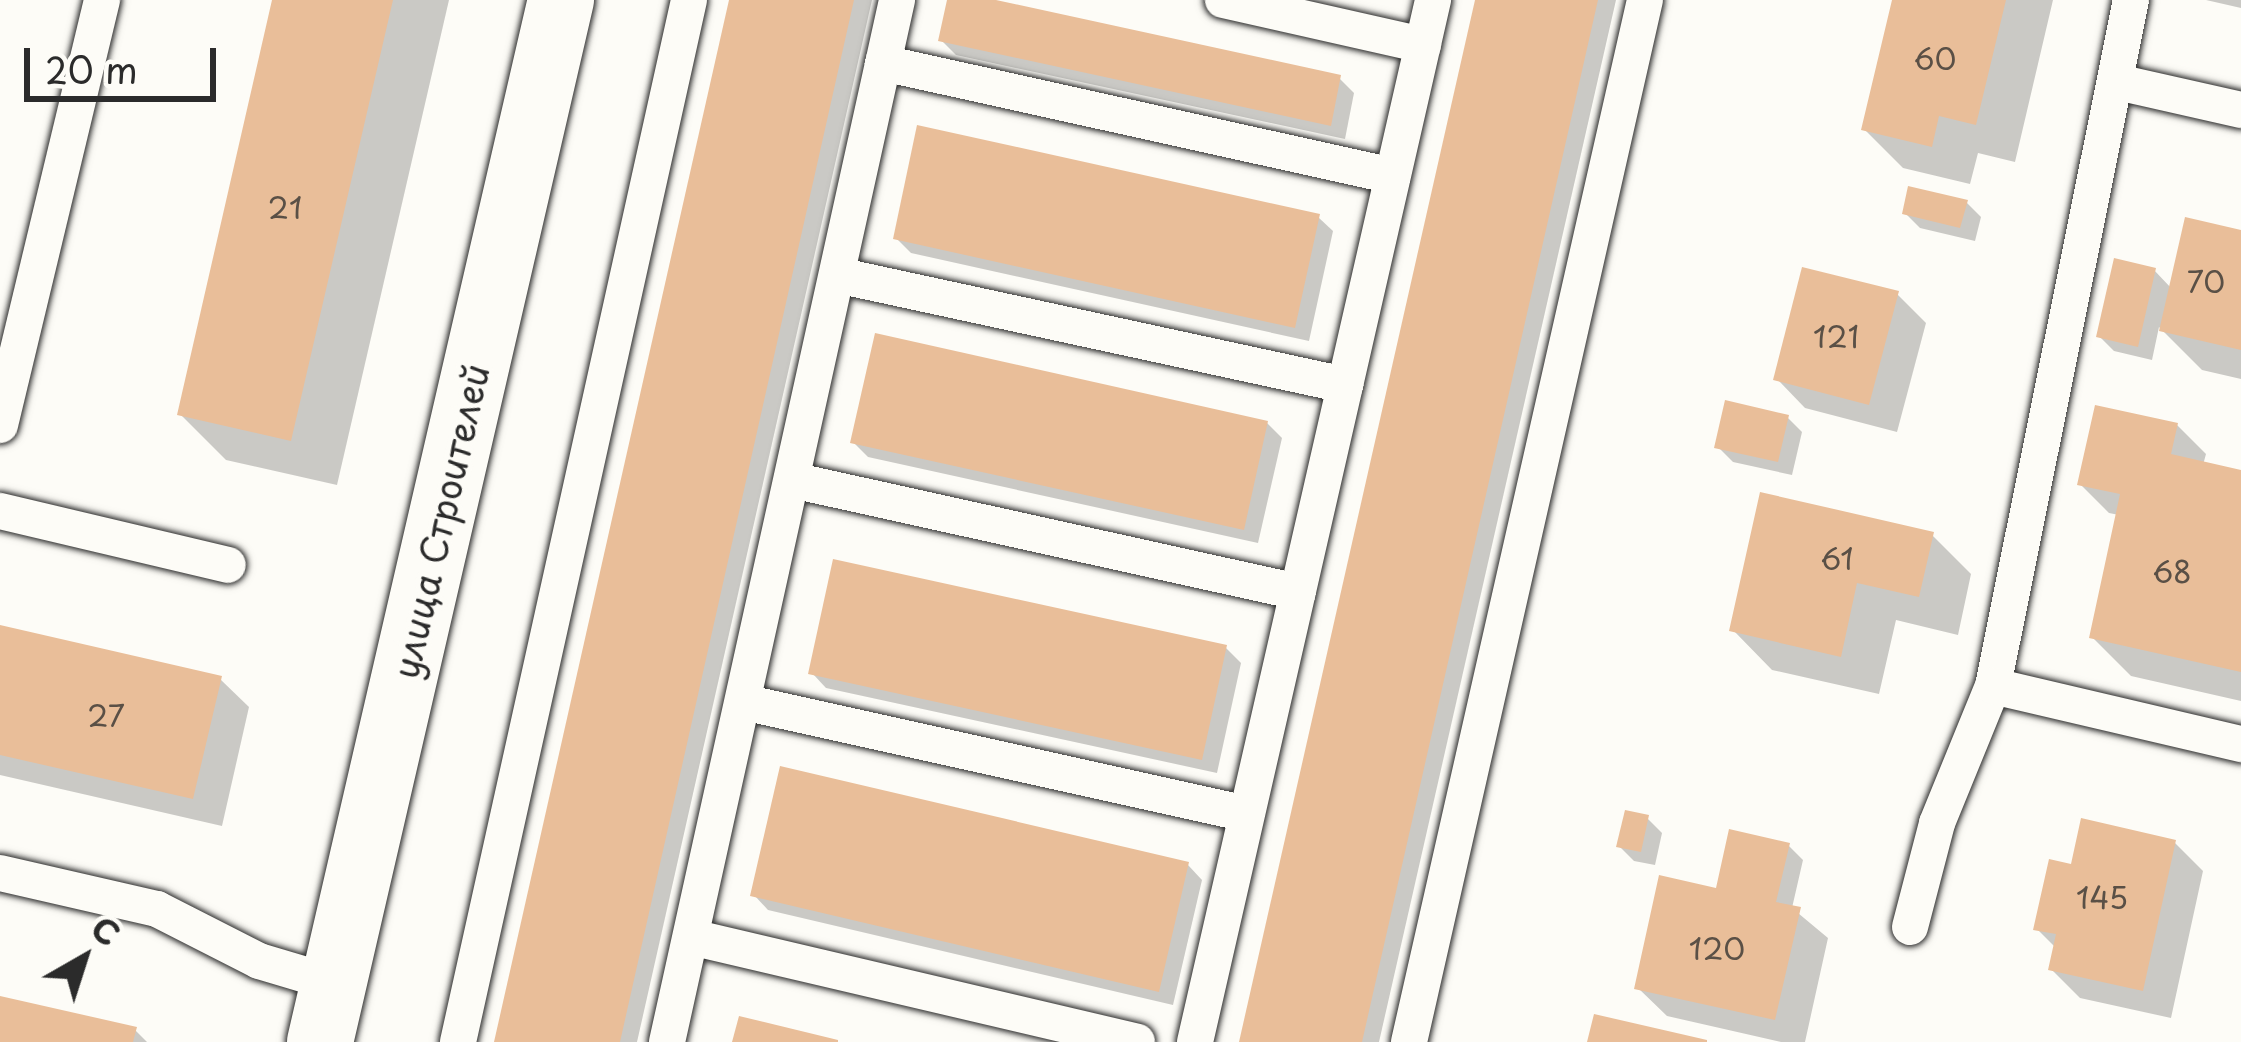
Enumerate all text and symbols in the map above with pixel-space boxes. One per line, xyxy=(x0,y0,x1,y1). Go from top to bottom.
scale bar xyxy=(30,24,222,98)
house number: 60 xyxy=(1914,40,1956,76)
text: 20 m xyxy=(45,42,138,96)
house number: 21 xyxy=(268,189,302,225)
house number: 70 xyxy=(2187,263,2225,299)
house number: 121 xyxy=(1813,318,1859,354)
street label: улица Строителей xyxy=(383,358,497,684)
house number: 61 xyxy=(1820,540,1854,576)
house number: 68 xyxy=(2152,553,2192,589)
house number: 27 xyxy=(87,697,125,733)
house number: 145 xyxy=(2076,879,2128,915)
north arrow xyxy=(24,898,144,1018)
text: С xyxy=(81,903,132,957)
house number: 120 xyxy=(1689,930,1745,966)

